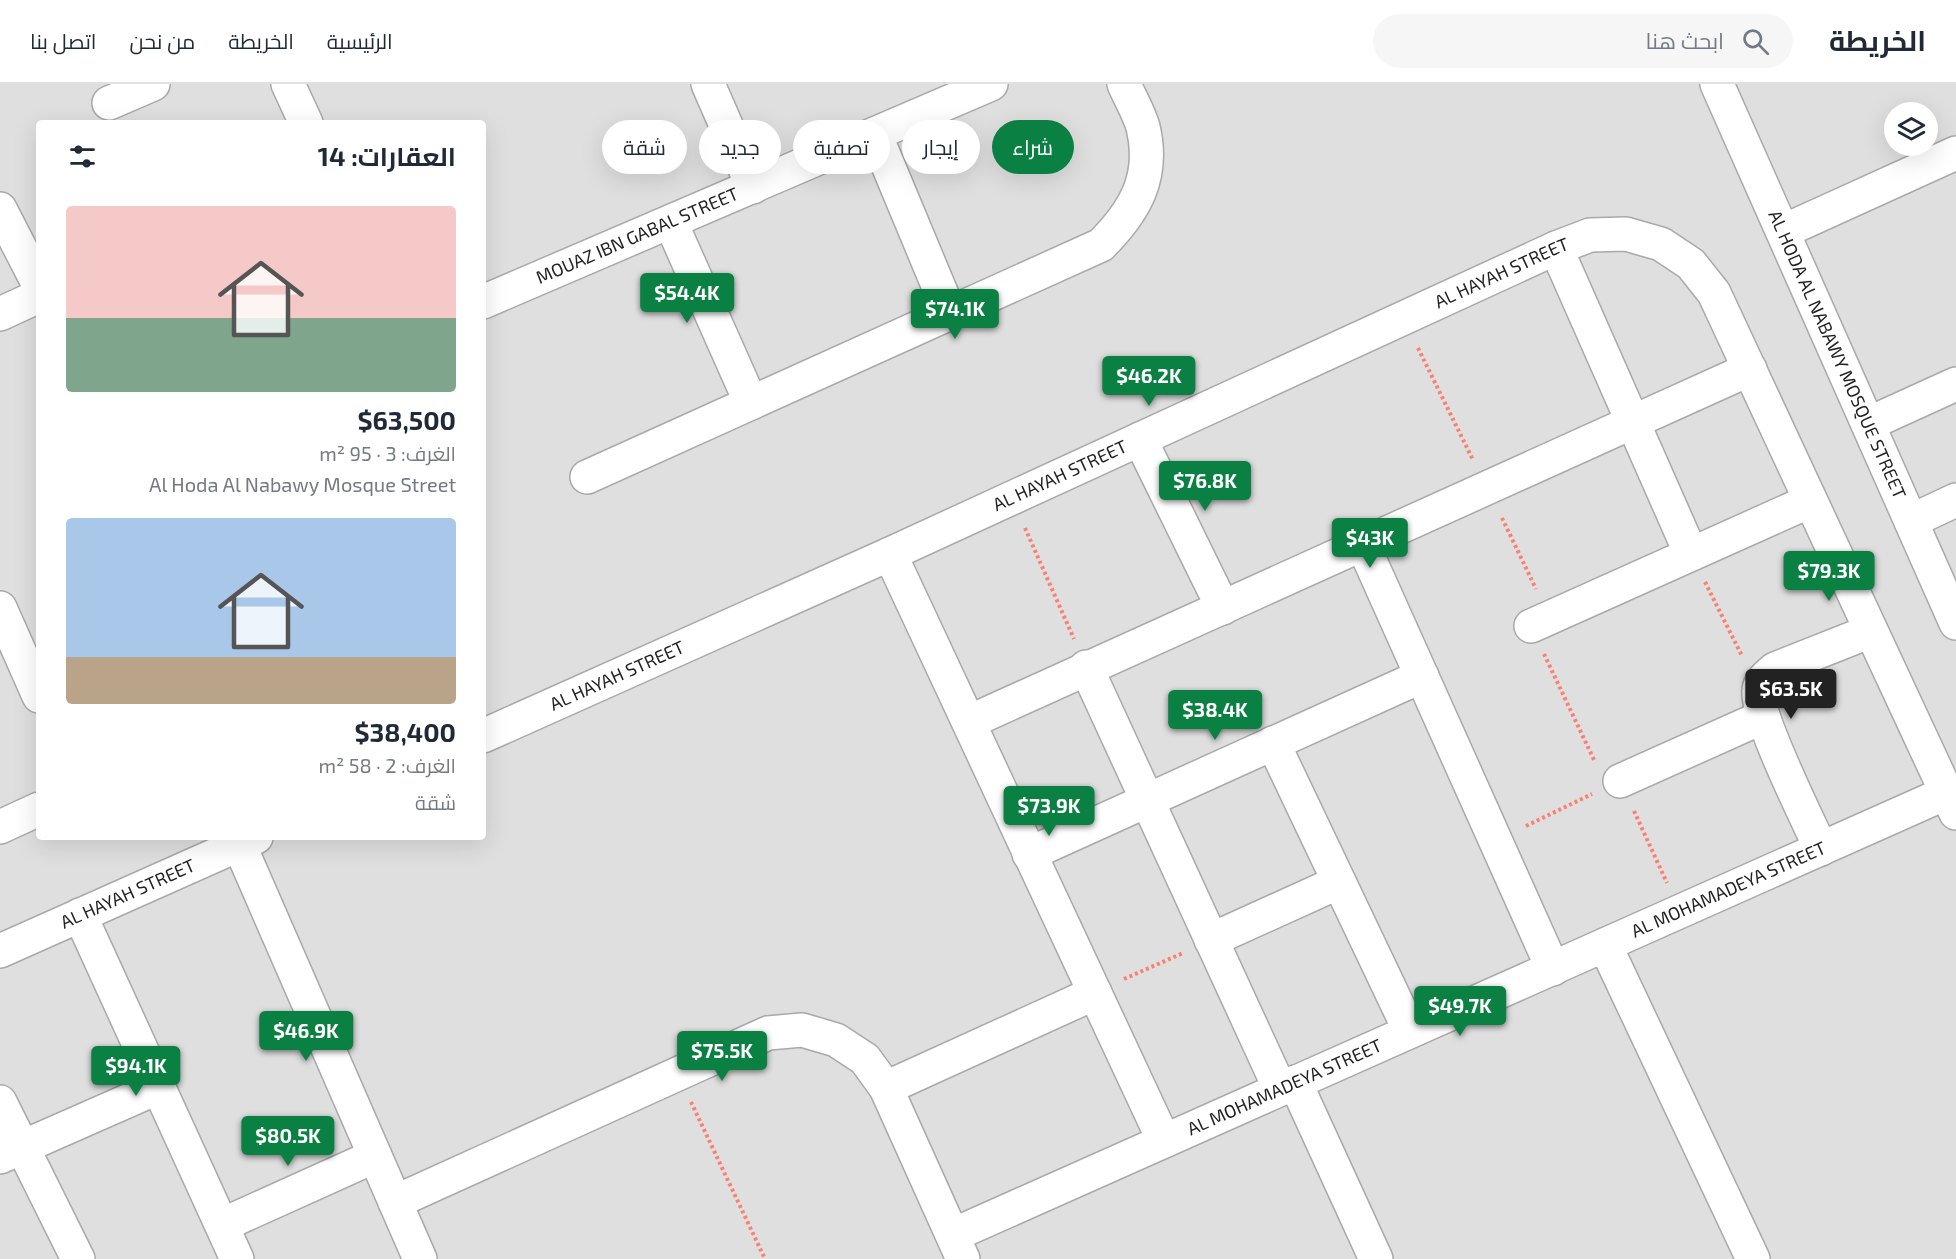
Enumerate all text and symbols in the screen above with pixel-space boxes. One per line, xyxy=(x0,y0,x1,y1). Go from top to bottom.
search box xyxy=(1373,14,1793,68)
text: الخريطة xyxy=(1829,23,1926,57)
icon: search xyxy=(1739,25,1772,58)
text: ابحث هنا xyxy=(1646,27,1724,53)
text: اتصل بنا xyxy=(30,28,97,53)
text: من نحن xyxy=(130,28,195,53)
text: الخريطة xyxy=(228,28,294,53)
text: الرئيسية xyxy=(327,28,393,53)
map controls xyxy=(1884,102,1938,156)
button: layers xyxy=(1884,102,1938,156)
chip: شقة xyxy=(602,120,687,174)
chip: جديد xyxy=(699,120,781,174)
chip: تصفية xyxy=(793,120,890,174)
chip: إيجار xyxy=(902,120,980,174)
chip: شراء xyxy=(992,120,1074,174)
icon: filters xyxy=(66,140,99,173)
text: العقارات: 14 xyxy=(318,140,456,171)
street label: MOUAZ IBN GABAL STREET xyxy=(533,182,742,288)
street label: AL HODA AL NABAWY MOSQUE STREET xyxy=(1764,206,1912,502)
street label: AL HAYAH STREET xyxy=(1431,232,1572,312)
icon: home xyxy=(207,245,315,353)
pin: $54.4K xyxy=(638,273,736,324)
text: $54.4K xyxy=(654,280,720,304)
pin: $74.1K xyxy=(906,289,1004,340)
text: $74.1K xyxy=(925,296,985,320)
pin: $46.2K xyxy=(1100,356,1198,407)
text: $46.2K xyxy=(1116,363,1182,387)
text: $63,500 xyxy=(357,404,456,435)
street label: AL HAYAH STREET xyxy=(989,434,1131,515)
text: الغرف: 3 · 95 m² xyxy=(319,441,456,465)
pin: $76.8K xyxy=(1156,461,1254,512)
text: $76.8K xyxy=(1173,468,1237,492)
text: Al Hoda Al Nabawy Mosque Street xyxy=(149,472,456,496)
pin: $43K xyxy=(1334,518,1406,569)
text: $43K xyxy=(1346,525,1394,549)
pin: $79.3K xyxy=(1780,551,1878,602)
icon: home xyxy=(207,557,315,665)
text: $79.3K xyxy=(1798,558,1860,582)
street label: AL HAYAH STREET xyxy=(546,635,688,715)
pin: $63.5K xyxy=(1742,669,1840,720)
text: $63.5K xyxy=(1759,676,1823,700)
pin: $38.4K xyxy=(1166,690,1264,741)
text: $38.4K xyxy=(1182,697,1248,721)
text: $38,400 xyxy=(354,716,456,747)
text: الغرف: 2 · 58 m² xyxy=(319,753,456,777)
pin: $73.9K xyxy=(1000,786,1098,837)
text: شقة xyxy=(415,790,456,814)
text: $73.9K xyxy=(1018,793,1080,817)
street label: AL MOHAMADEYA STREET xyxy=(1628,836,1829,942)
street label: AL HAYAH STREET xyxy=(57,853,199,933)
pin: $49.7K xyxy=(1411,986,1509,1037)
text: $49.7K xyxy=(1428,993,1492,1017)
pin: $46.9K xyxy=(257,1011,355,1062)
text: $46.9K xyxy=(273,1018,339,1042)
pin: $75.5K xyxy=(673,1031,771,1082)
street label: AL MOHAMADEYA STREET xyxy=(1184,1033,1385,1139)
text: $75.5K xyxy=(691,1038,753,1062)
pin: $94.1K xyxy=(87,1046,185,1097)
text: $94.1K xyxy=(105,1053,167,1077)
pin: $80.5K xyxy=(239,1116,337,1167)
text: $80.5K xyxy=(255,1123,321,1147)

